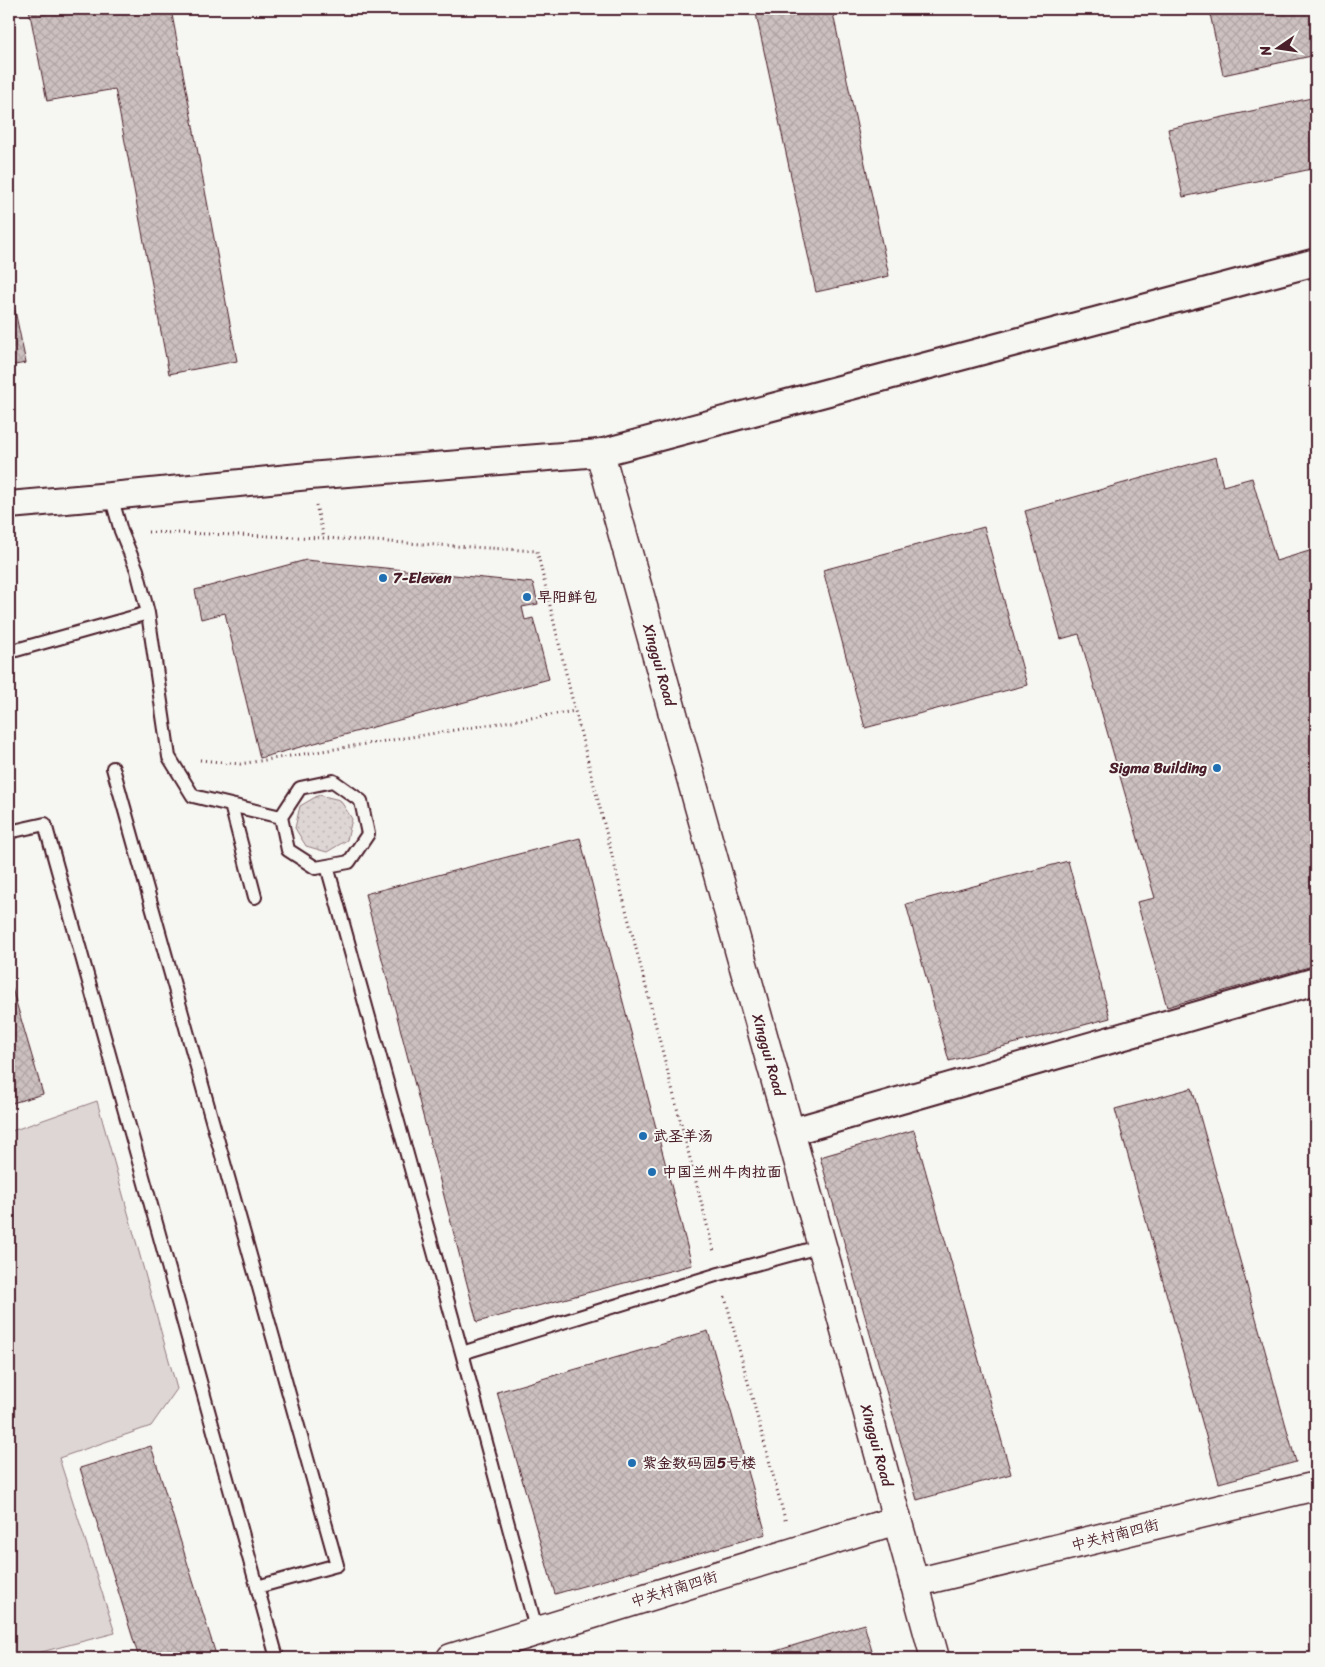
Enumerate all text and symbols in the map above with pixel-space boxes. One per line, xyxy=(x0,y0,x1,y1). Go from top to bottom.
north arrow xyxy=(1252,22,1302,72)
text: N xyxy=(1252,43,1279,59)
place label: 7-Eleven xyxy=(393,565,453,591)
marker: 7-Eleven xyxy=(377,572,389,584)
place label: 早阳鲜包 xyxy=(537,584,597,610)
marker: 早阳鲜包 xyxy=(521,591,533,603)
street label: Xinggui Road xyxy=(635,620,684,710)
place label: Sigma Building xyxy=(1108,755,1207,781)
marker: Sigma Building xyxy=(1211,762,1223,774)
street label: Xinggui Road xyxy=(744,1010,793,1100)
place label: 武圣羊汤 xyxy=(653,1123,713,1149)
marker: 武圣羊汤 xyxy=(637,1130,649,1142)
place label: 中国兰州牛肉拉面 xyxy=(662,1159,782,1185)
marker: 中国兰州牛肉拉面 xyxy=(646,1166,658,1178)
street label: Xinggui Road xyxy=(853,1400,901,1490)
place label: 紫金数码园5号楼 xyxy=(642,1450,756,1476)
marker: 紫金数码园5号楼 xyxy=(626,1457,638,1469)
street label: 中关村南四街 xyxy=(1068,1511,1162,1559)
street label: 中关村南四街 xyxy=(627,1563,721,1615)

